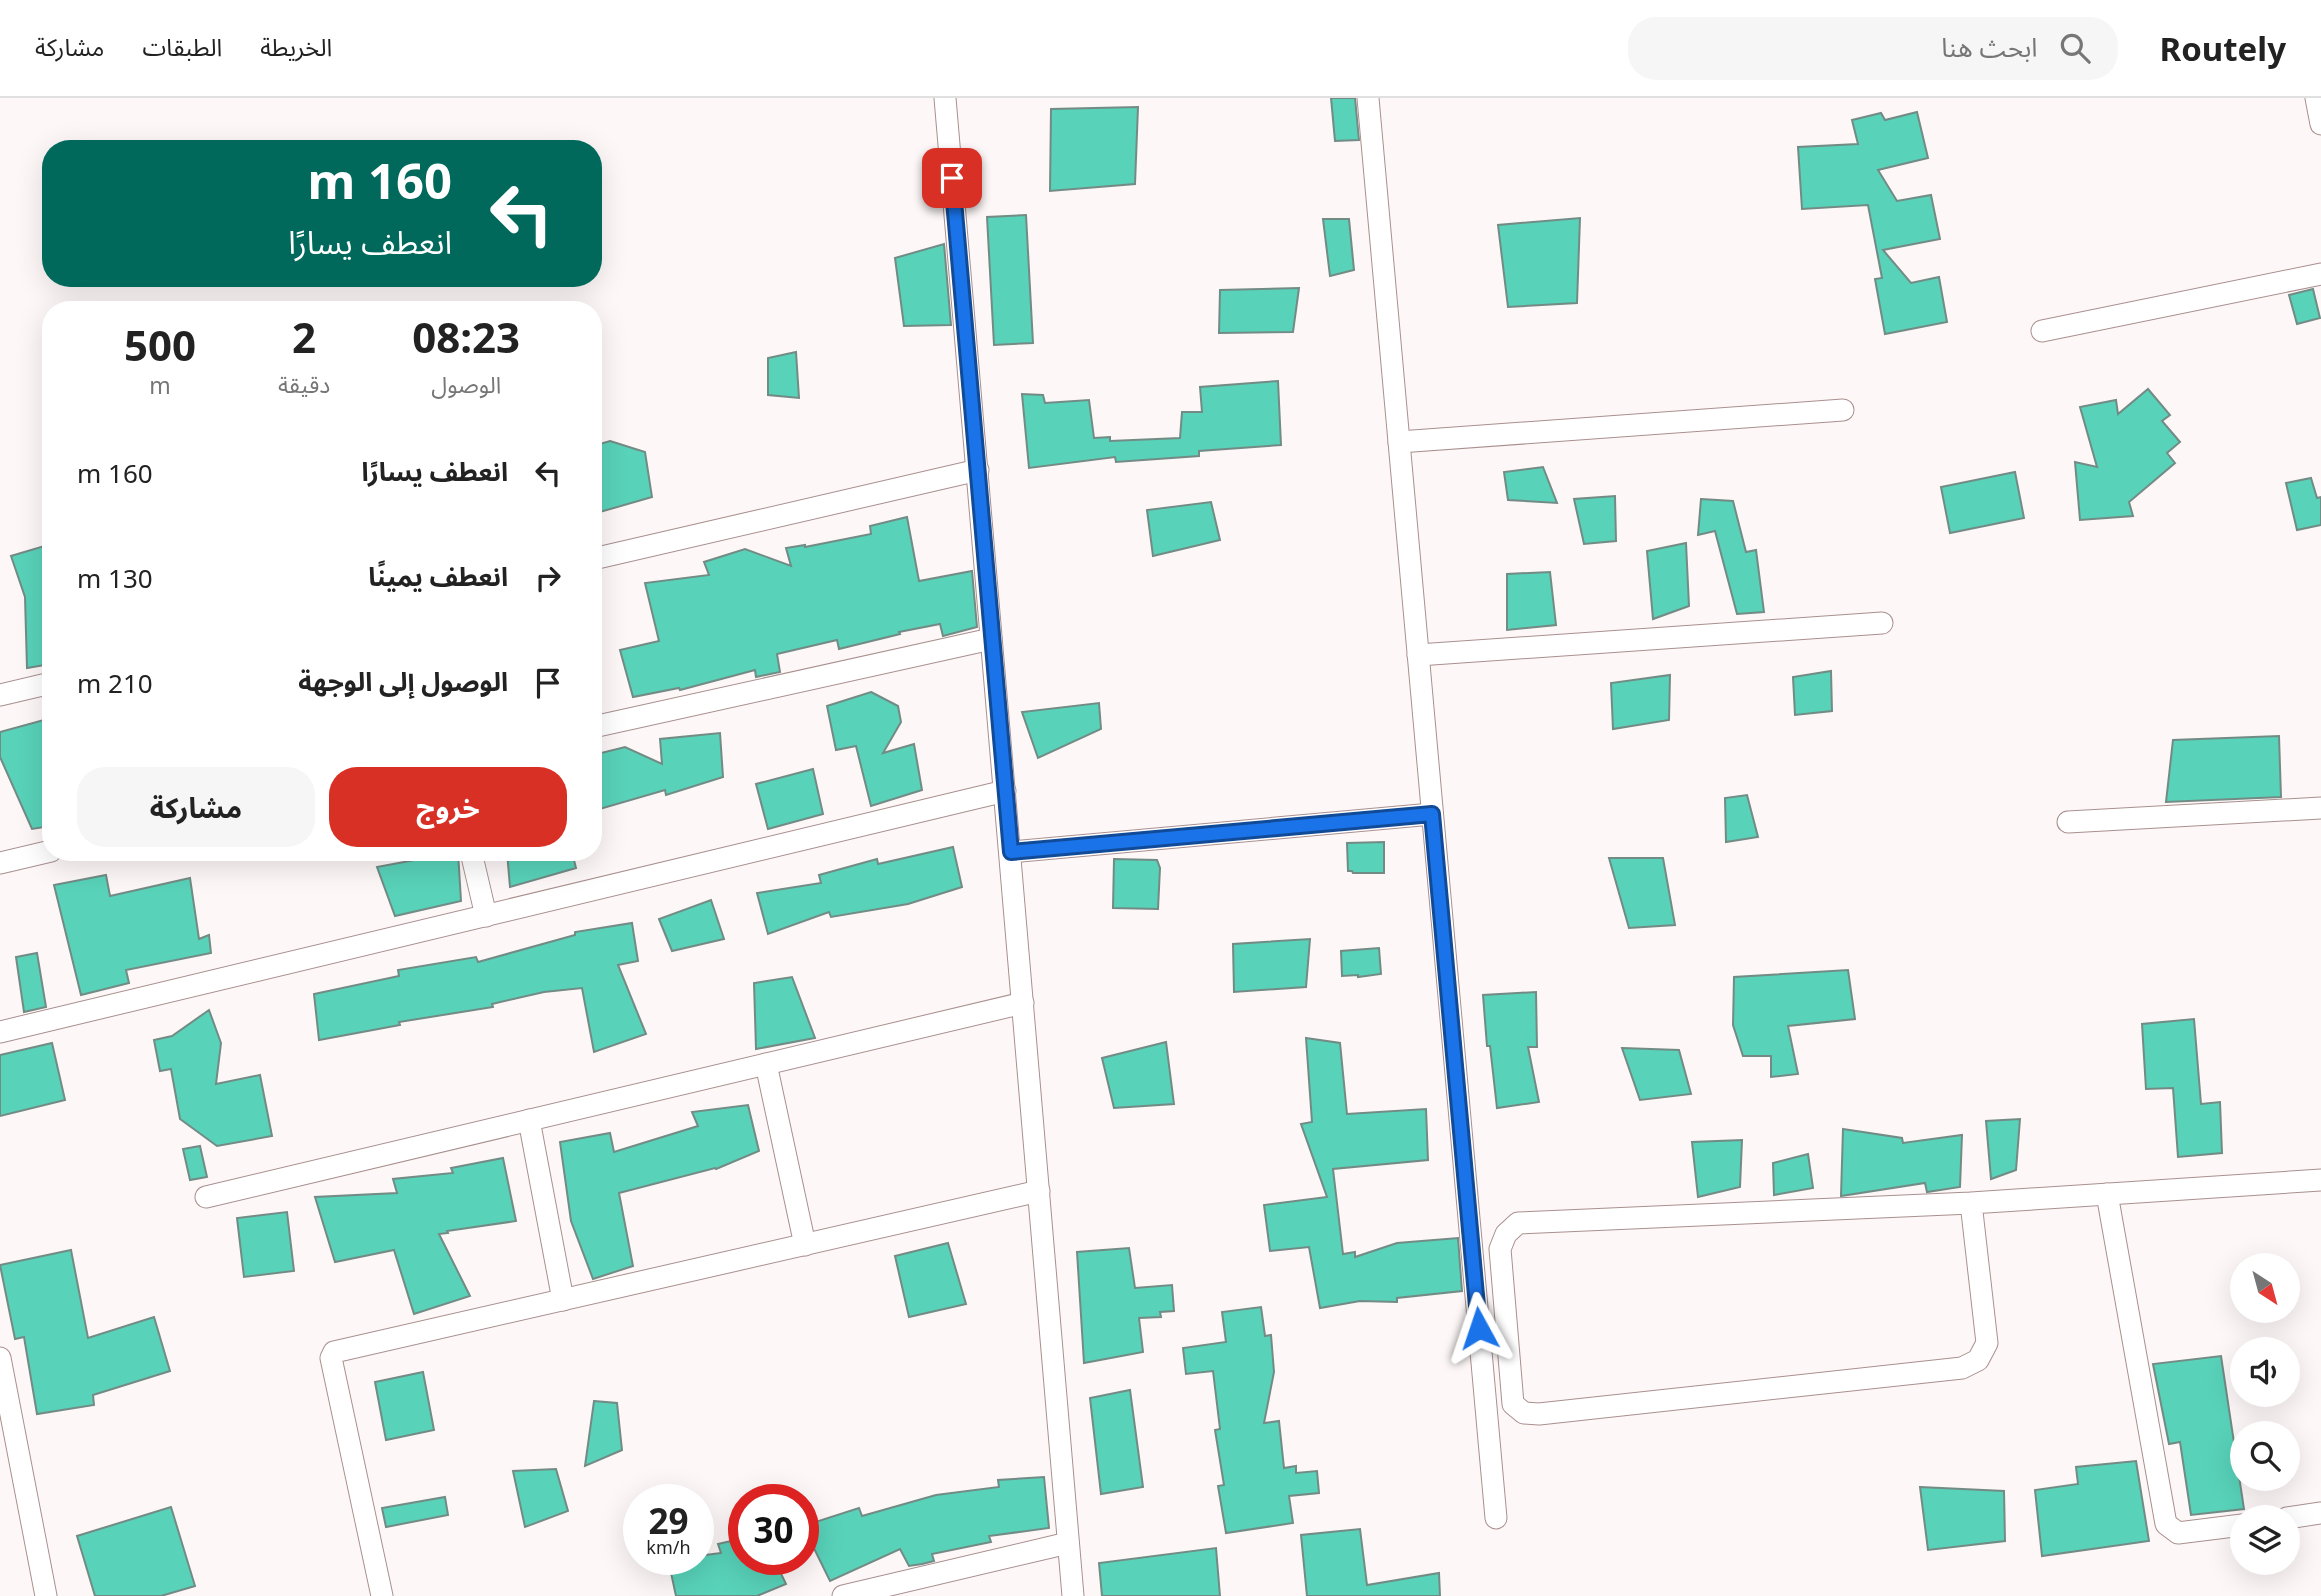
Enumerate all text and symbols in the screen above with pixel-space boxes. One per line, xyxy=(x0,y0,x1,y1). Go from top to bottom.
search box xyxy=(1628,17,2118,80)
text: Routely xyxy=(2160,26,2286,71)
text: ابحث هنا xyxy=(1941,29,2038,65)
icon: search xyxy=(2056,29,2094,67)
text: مشاركة xyxy=(35,30,104,63)
text: الطبقات xyxy=(142,30,222,63)
text: الخريطة xyxy=(260,30,332,63)
text: 160 m xyxy=(307,147,452,213)
pin xyxy=(922,148,982,208)
icon: arrive xyxy=(933,159,971,197)
icon: left xyxy=(476,168,567,259)
text: انعطف يسارًا xyxy=(288,220,452,263)
text: 2 xyxy=(292,308,316,365)
text: 08:23 xyxy=(412,308,520,365)
text: 500 xyxy=(124,316,196,373)
text: دقيقة xyxy=(278,368,330,400)
text: الوصول xyxy=(431,368,501,400)
text: m xyxy=(149,369,171,401)
text: انعطف يسارًا xyxy=(362,453,508,489)
icon: left xyxy=(529,454,567,492)
text: 160 m xyxy=(77,455,153,491)
text: انعطف يمينًا xyxy=(368,558,508,594)
icon: right xyxy=(529,559,567,597)
text: 130 m xyxy=(77,560,153,596)
text: الوصول إلى الوجهة xyxy=(298,663,508,699)
icon: arrive xyxy=(529,664,567,702)
text: 210 m xyxy=(77,665,153,701)
button: مشاركة xyxy=(77,767,315,847)
button: خروج xyxy=(329,767,567,847)
north arrow xyxy=(2230,1253,2300,1323)
map controls xyxy=(2230,1253,2300,1575)
position arrow xyxy=(1442,1291,1516,1365)
button: sound xyxy=(2230,1337,2300,1407)
button: search xyxy=(2230,1421,2300,1491)
speed limit sign: 30 xyxy=(728,1484,819,1575)
text: 29 xyxy=(648,1497,689,1544)
button: layers xyxy=(2230,1505,2300,1575)
text: km/h xyxy=(646,1535,691,1559)

